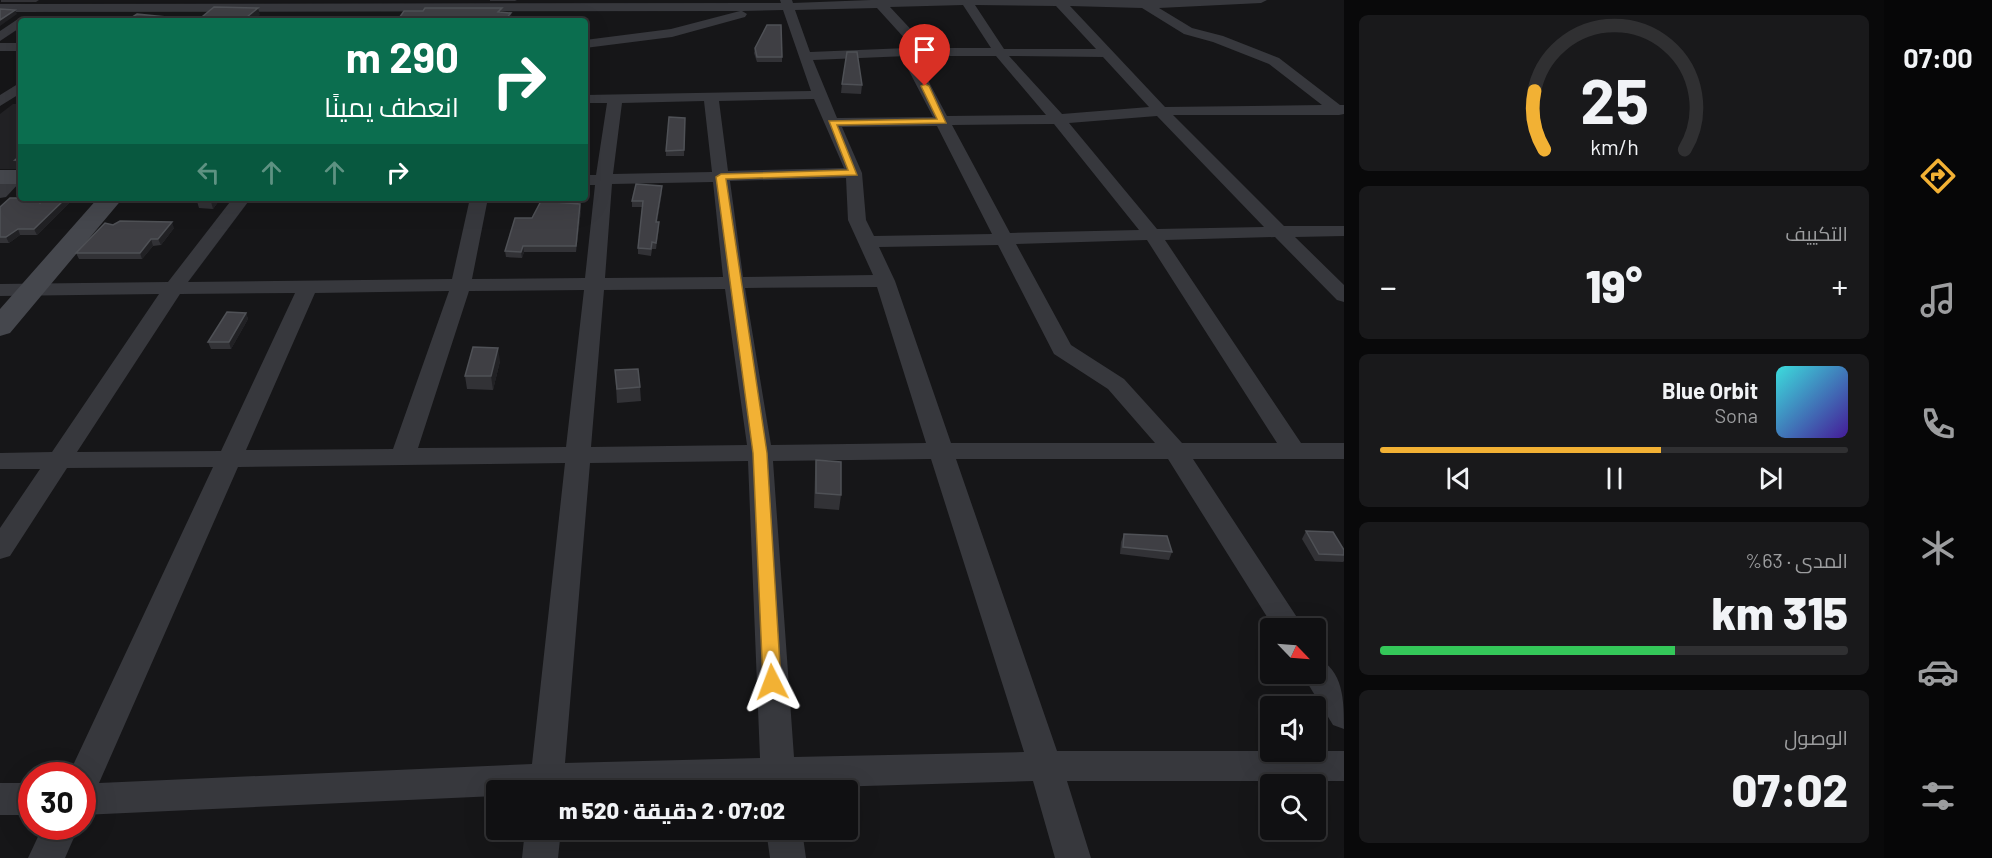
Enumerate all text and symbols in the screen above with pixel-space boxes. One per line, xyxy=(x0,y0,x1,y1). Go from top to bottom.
pin xyxy=(899,24,950,86)
text: 290 m xyxy=(346,31,459,81)
icon: arrive xyxy=(908,33,941,66)
text: 07:00 xyxy=(1903,41,1973,73)
icon: right xyxy=(480,42,558,120)
text: 25 xyxy=(1580,62,1648,136)
text: انعطف يمينًا xyxy=(324,90,459,122)
text: km/h xyxy=(1590,134,1638,159)
icon: directions xyxy=(1917,155,1959,197)
icon: left xyxy=(192,156,225,189)
icon: ahead xyxy=(255,156,288,189)
icon: ahead xyxy=(318,156,351,189)
icon: right xyxy=(381,156,414,189)
text: التكييف xyxy=(1785,221,1848,245)
text: 19° xyxy=(1586,258,1642,312)
text: − xyxy=(1380,266,1397,306)
text: + xyxy=(1832,266,1848,306)
icon: music xyxy=(1917,279,1959,321)
text: Blue Orbit xyxy=(1662,377,1758,403)
text: Sona xyxy=(1714,403,1758,427)
icon: phone xyxy=(1917,403,1959,445)
icon: previous xyxy=(1442,462,1475,495)
icon: pause xyxy=(1598,462,1631,495)
icon: next xyxy=(1754,462,1787,495)
icon: climate xyxy=(1917,527,1959,569)
text: المدى · 63% xyxy=(1745,548,1848,572)
text: 315 km xyxy=(1711,585,1848,639)
north arrow xyxy=(1260,618,1326,684)
map controls xyxy=(1260,618,1326,840)
position arrow xyxy=(740,650,804,714)
icon: car xyxy=(1917,651,1959,693)
button: sound xyxy=(1260,696,1326,762)
text: الوصول xyxy=(1784,725,1848,749)
speed limit sign: 30 xyxy=(18,762,96,840)
text: 07:02 xyxy=(1732,762,1848,816)
button: search xyxy=(1260,774,1326,840)
icon: filters xyxy=(1917,775,1959,817)
text: 07:02 · 2 دقيقة · 520 m xyxy=(559,797,785,823)

